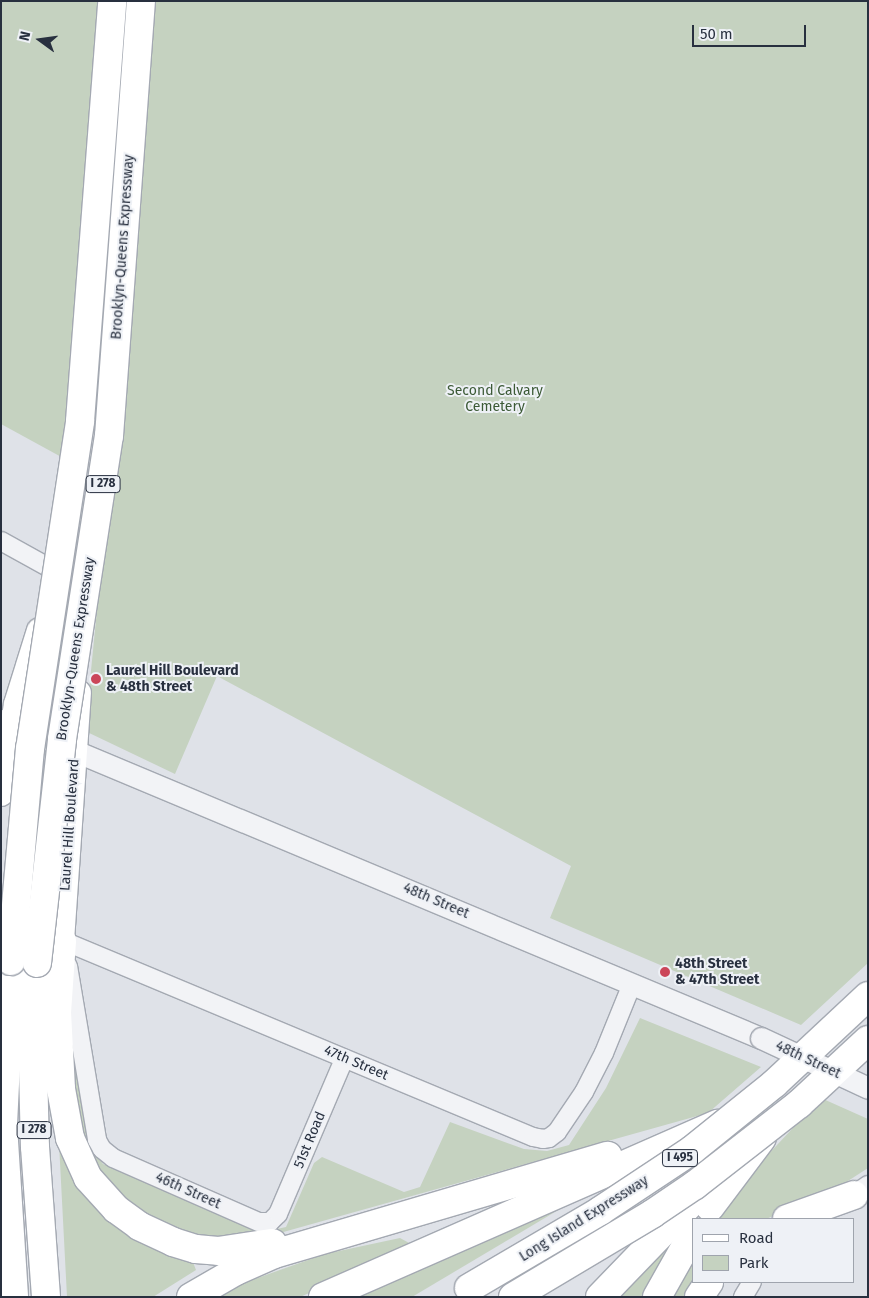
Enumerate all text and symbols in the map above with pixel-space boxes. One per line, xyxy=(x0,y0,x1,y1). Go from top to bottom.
north arrow xyxy=(15,15,65,65)
scale bar xyxy=(694,15,808,47)
text: 50 m xyxy=(700,25,733,43)
text: N xyxy=(16,30,34,43)
street label: Brooklyn-Queens Expressway xyxy=(108,154,138,340)
park label: Second Calvary Cemetery xyxy=(447,383,543,416)
road number: I 278 xyxy=(86,474,120,494)
street label: Brooklyn-Queens Expressway xyxy=(53,556,99,742)
place label: Laurel Hill Boulevard & 48th Street xyxy=(106,663,239,696)
marker: Laurel Hill Boulevard & 48th Street xyxy=(90,673,102,685)
street label: Laurel Hill Boulevard xyxy=(57,758,83,892)
street label: 48th Street xyxy=(400,880,472,922)
place label: 48th Street & 47th Street xyxy=(675,956,759,989)
marker: 48th Street & 47th Street xyxy=(659,966,671,978)
street label: 48th Street xyxy=(773,1038,843,1082)
street label: 47th Street xyxy=(321,1042,391,1084)
street label: 51st Road xyxy=(291,1109,329,1171)
road number: I 278 xyxy=(16,1120,52,1140)
road number: I 495 xyxy=(661,1148,699,1168)
street label: 46th Street xyxy=(153,1169,223,1213)
street label: Long Island Expressway xyxy=(516,1172,652,1266)
legend xyxy=(692,1218,854,1283)
text: Road xyxy=(739,1229,774,1247)
text: Park xyxy=(739,1254,769,1272)

